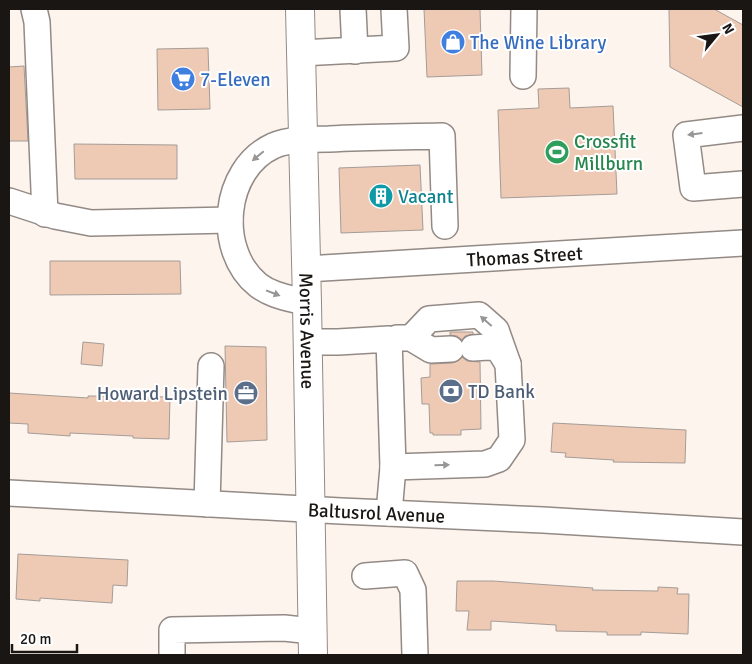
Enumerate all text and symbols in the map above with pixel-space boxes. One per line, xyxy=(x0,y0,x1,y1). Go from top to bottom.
north arrow xyxy=(692,10,742,60)
text: N xyxy=(718,21,738,37)
shop icon: The Wine Library xyxy=(440,29,466,55)
place label: The Wine Library xyxy=(470,31,606,55)
supermarket icon: 7-Eleven xyxy=(170,66,196,92)
place label: 7-Eleven xyxy=(200,68,271,92)
place label: Crossfit Millburn xyxy=(574,130,643,176)
one-way arrow xyxy=(687,130,703,138)
sports icon: Crossfit Millburn xyxy=(544,139,570,165)
one-way arrow xyxy=(252,150,265,161)
building icon: Vacant xyxy=(368,183,394,209)
place label: Vacant xyxy=(398,185,454,209)
street label: Thomas Street xyxy=(466,242,584,272)
street label: Morris Avenue xyxy=(293,272,319,389)
one-way arrow xyxy=(266,289,281,297)
one-way arrow xyxy=(480,316,493,327)
bank icon: TD Bank xyxy=(438,378,464,404)
office icon: Howard Lipstein xyxy=(233,380,259,406)
place label: TD Bank xyxy=(468,380,535,404)
place label: Howard Lipstein xyxy=(97,382,228,406)
one-way arrow xyxy=(434,461,450,469)
street label: Baltusrol Avenue xyxy=(307,498,446,529)
scale bar xyxy=(12,622,78,654)
text: 20 m xyxy=(20,630,51,648)

